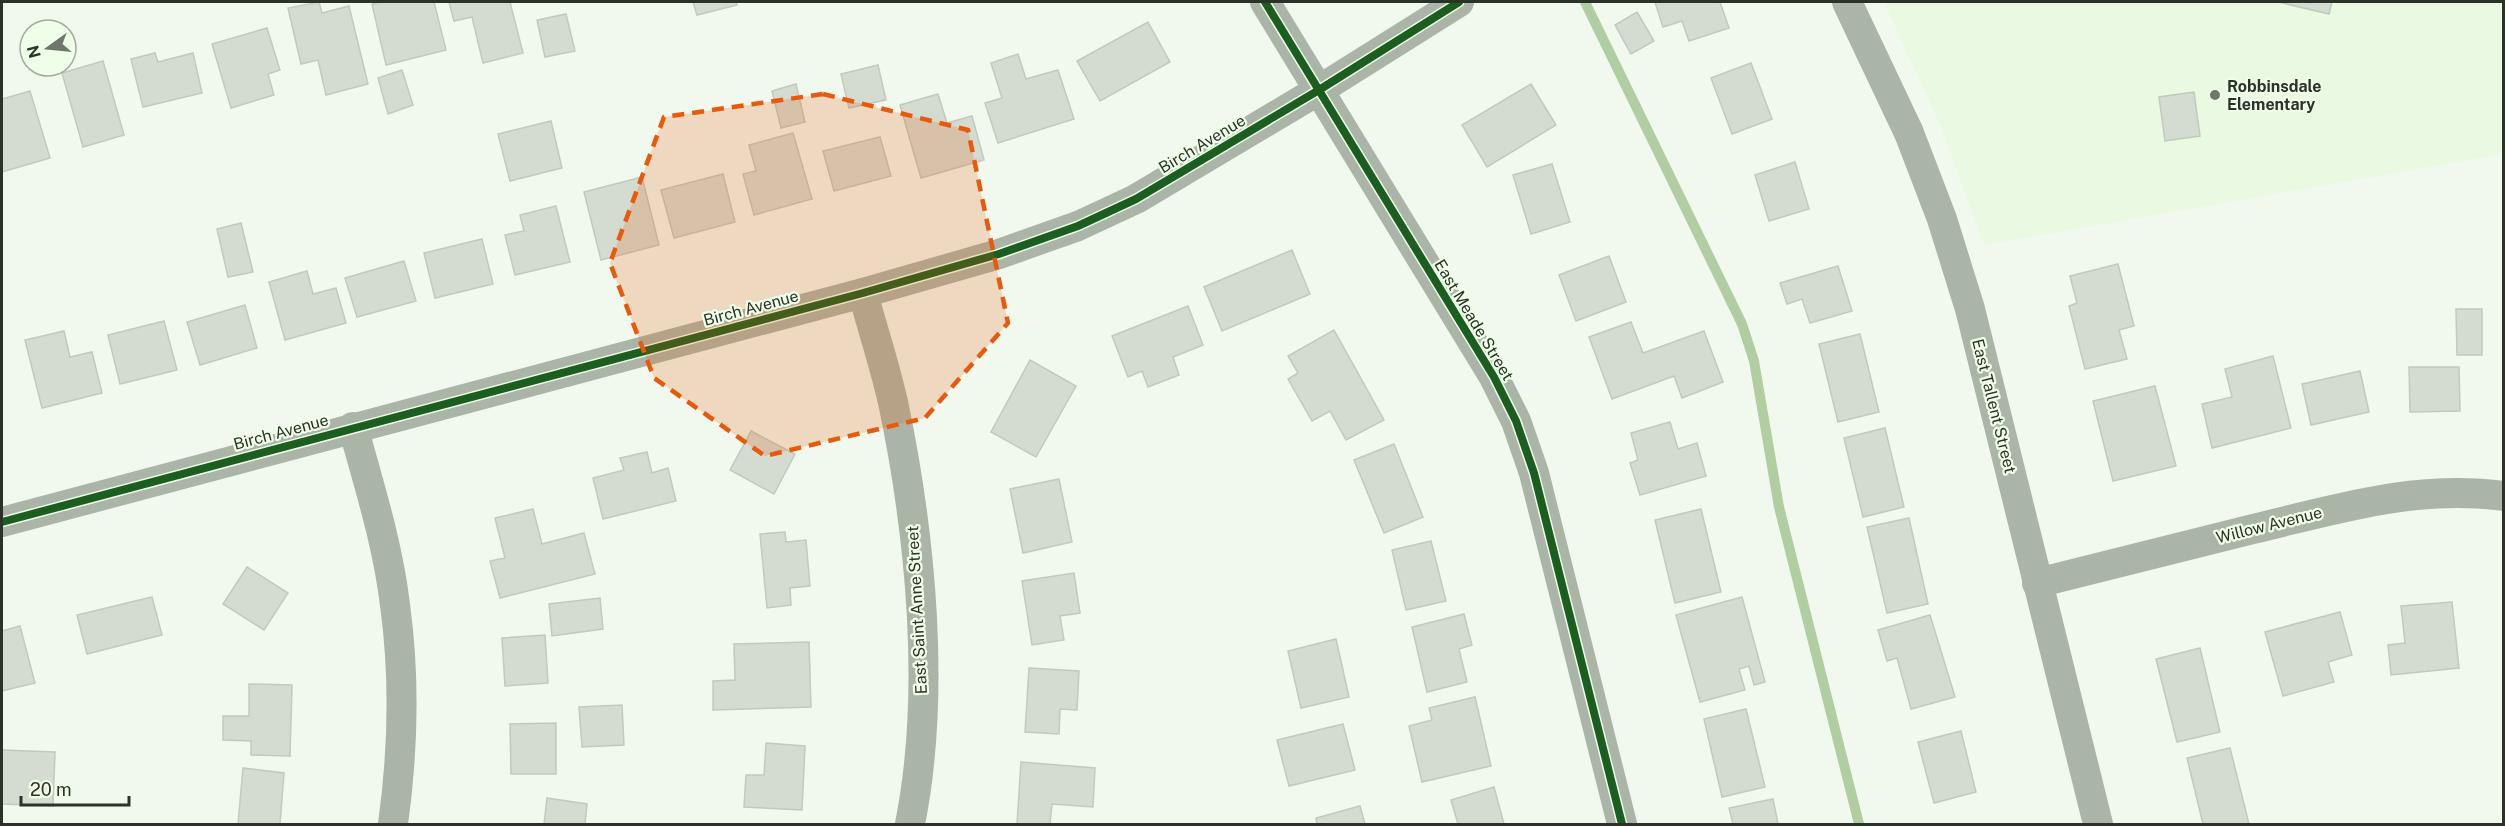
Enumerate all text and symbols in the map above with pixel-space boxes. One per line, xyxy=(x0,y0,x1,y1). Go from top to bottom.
north arrow xyxy=(18,18,78,78)
text: N xyxy=(23,43,45,60)
place label: Robbinsdale Elementary xyxy=(2227,77,2322,114)
marker: Robbinsdale Elementary xyxy=(2208,88,2222,102)
street label: Birch Avenue xyxy=(1155,111,1249,177)
street label: East Meade Street xyxy=(1430,256,1518,384)
street label: Birch Avenue xyxy=(701,286,801,330)
street label: East Tallent Street xyxy=(1968,337,2020,475)
street label: Birch Avenue xyxy=(231,410,331,454)
street label: Willow Avenue xyxy=(2214,503,2324,547)
street label: East Saint Anne Street xyxy=(903,525,931,695)
scale bar xyxy=(21,769,129,807)
text: 20 m xyxy=(30,779,72,800)

